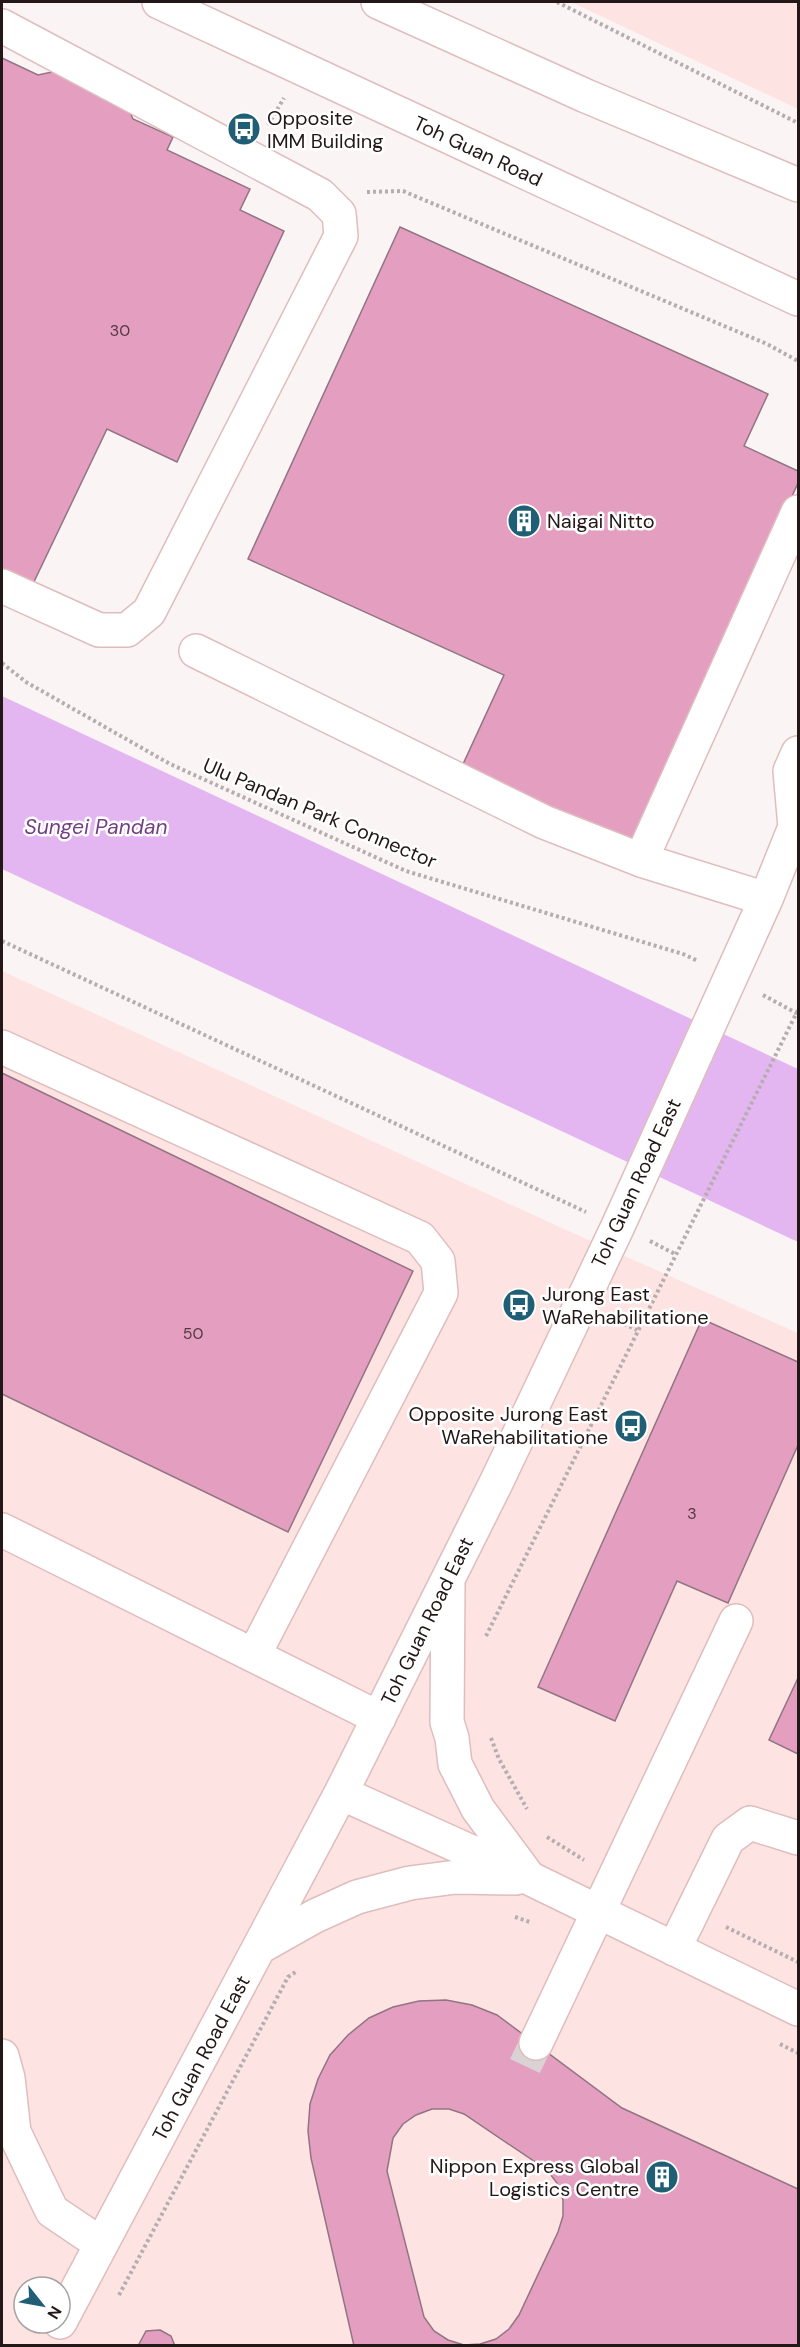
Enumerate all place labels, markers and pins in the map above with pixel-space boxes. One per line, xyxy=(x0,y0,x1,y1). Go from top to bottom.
place label: Opposite IMM Building xyxy=(267,105,383,154)
bus stop icon: Opposite IMM Building xyxy=(226,111,262,147)
building icon: Naigai Nitto xyxy=(506,503,542,539)
place label: Naigai Nitto xyxy=(547,508,655,534)
place label: Jurong East WaRehabilitatione xyxy=(542,1281,709,1330)
bus stop icon: Jurong East WaRehabilitatione xyxy=(501,1287,537,1323)
place label: Opposite Jurong East WaRehabilitatione xyxy=(409,1401,608,1450)
bus stop icon: Opposite Jurong East WaRehabilitatione xyxy=(613,1408,649,1444)
place label: Nippon Express Global Logistics Centre xyxy=(430,2153,639,2202)
building icon: Nippon Express Global Logistics Centre xyxy=(644,2159,680,2195)

